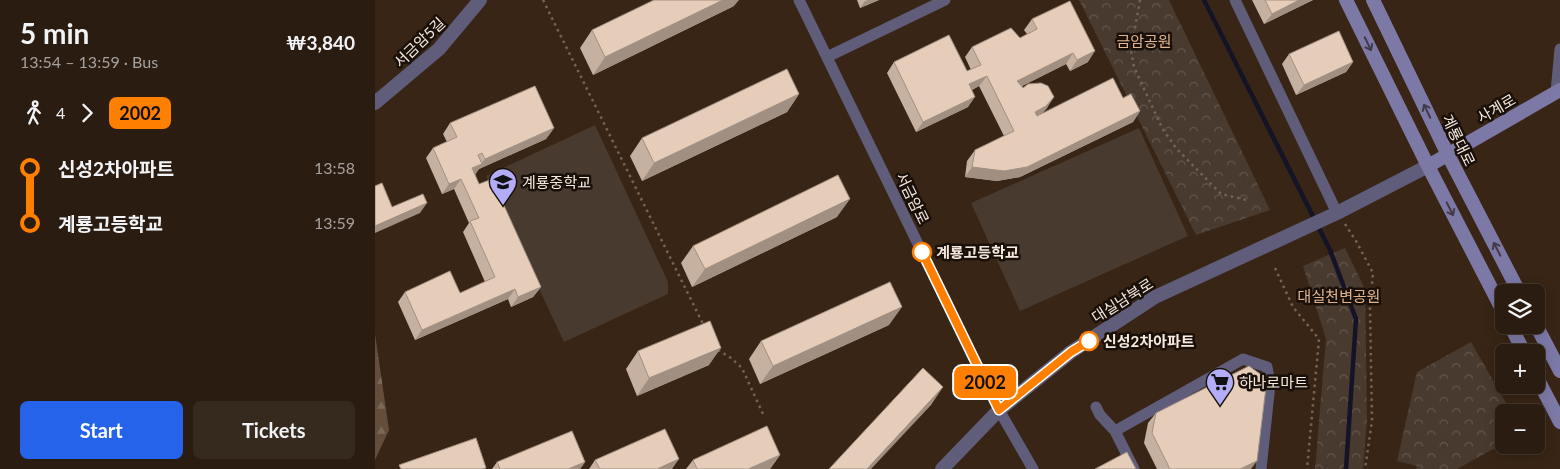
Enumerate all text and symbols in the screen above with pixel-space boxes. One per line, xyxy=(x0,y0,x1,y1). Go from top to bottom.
street label: 서금암5길 xyxy=(390,13,448,71)
text: 5 min xyxy=(20,16,89,50)
text: ₩3,840 xyxy=(286,31,355,54)
park label: 금암공원 xyxy=(1116,32,1172,50)
one-way arrow xyxy=(1364,36,1373,51)
text: 13:54 – 13:59 · Bus xyxy=(20,52,158,71)
street label: 사계로 xyxy=(1474,90,1518,126)
icon: walk xyxy=(20,99,48,127)
icon: forward xyxy=(73,99,101,127)
text: 2002 xyxy=(119,102,161,124)
text: 4 xyxy=(56,103,65,122)
one-way arrow xyxy=(1421,104,1431,119)
street label: 계룡대로 xyxy=(1439,111,1479,169)
text: 신성2차아파트 xyxy=(58,157,174,180)
text: 13:58 xyxy=(314,158,355,177)
school or university icon: 계룡중학교 xyxy=(488,167,518,206)
street label: 서금암로 xyxy=(893,169,933,227)
place label: 계룡중학교 xyxy=(522,173,591,191)
one-way arrow xyxy=(1446,201,1455,216)
text: 계룡고등학교 xyxy=(58,212,163,235)
text: 13:59 xyxy=(314,213,355,232)
marker: 계룡고등학교 xyxy=(912,242,932,262)
one-way arrow xyxy=(1492,242,1501,257)
place label: 계룡고등학교 xyxy=(936,243,1019,261)
street label: 대실남북로 xyxy=(1088,274,1156,326)
map controls xyxy=(1495,284,1545,454)
button: layers xyxy=(1495,284,1545,334)
park label: 대실천변공원 xyxy=(1298,287,1380,305)
marker: 신성2차아파트 xyxy=(1079,331,1099,351)
place label: 신성2차아파트 xyxy=(1103,332,1195,350)
button: + xyxy=(1495,344,1545,394)
line badge: 2002 xyxy=(950,366,1020,398)
supermarket icon: 하나로마트 xyxy=(1205,367,1235,406)
text: 2002 xyxy=(964,371,1006,393)
place label: 하나로마트 xyxy=(1239,373,1308,391)
button: Start xyxy=(20,401,183,459)
button: Tickets xyxy=(193,401,355,459)
button: − xyxy=(1495,404,1545,454)

